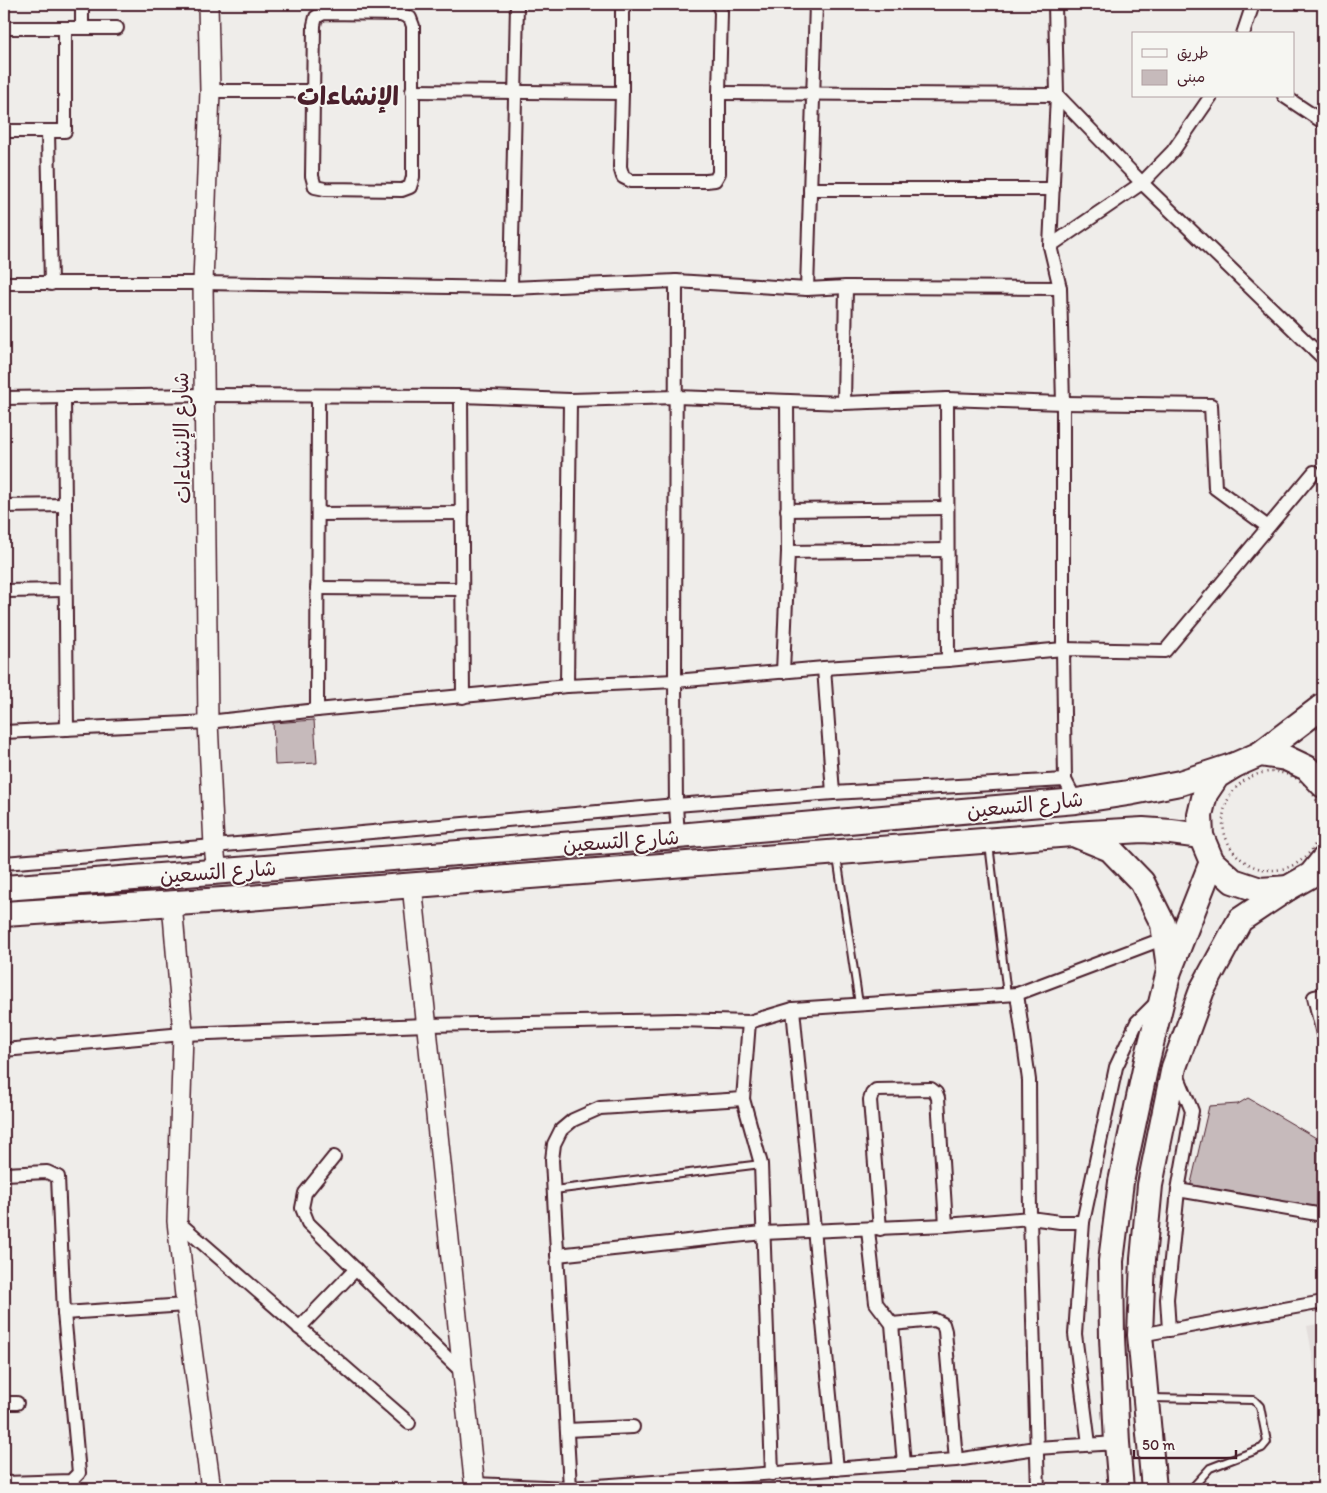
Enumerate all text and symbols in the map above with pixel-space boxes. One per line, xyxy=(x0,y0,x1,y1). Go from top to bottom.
legend xyxy=(1132,32,1294,98)
text: طريق xyxy=(1177,44,1209,62)
text: مبنى xyxy=(1177,68,1205,87)
district label: الإنشاءات xyxy=(297,80,399,114)
street label: شارع الإنشاءات xyxy=(168,372,198,504)
street label: شارع التسعين xyxy=(965,786,1085,826)
street label: شارع التسعين xyxy=(562,824,680,860)
street label: شارع التسعين xyxy=(159,855,277,891)
scale bar xyxy=(1134,1428,1237,1460)
text: 50 m xyxy=(1142,1436,1175,1454)

